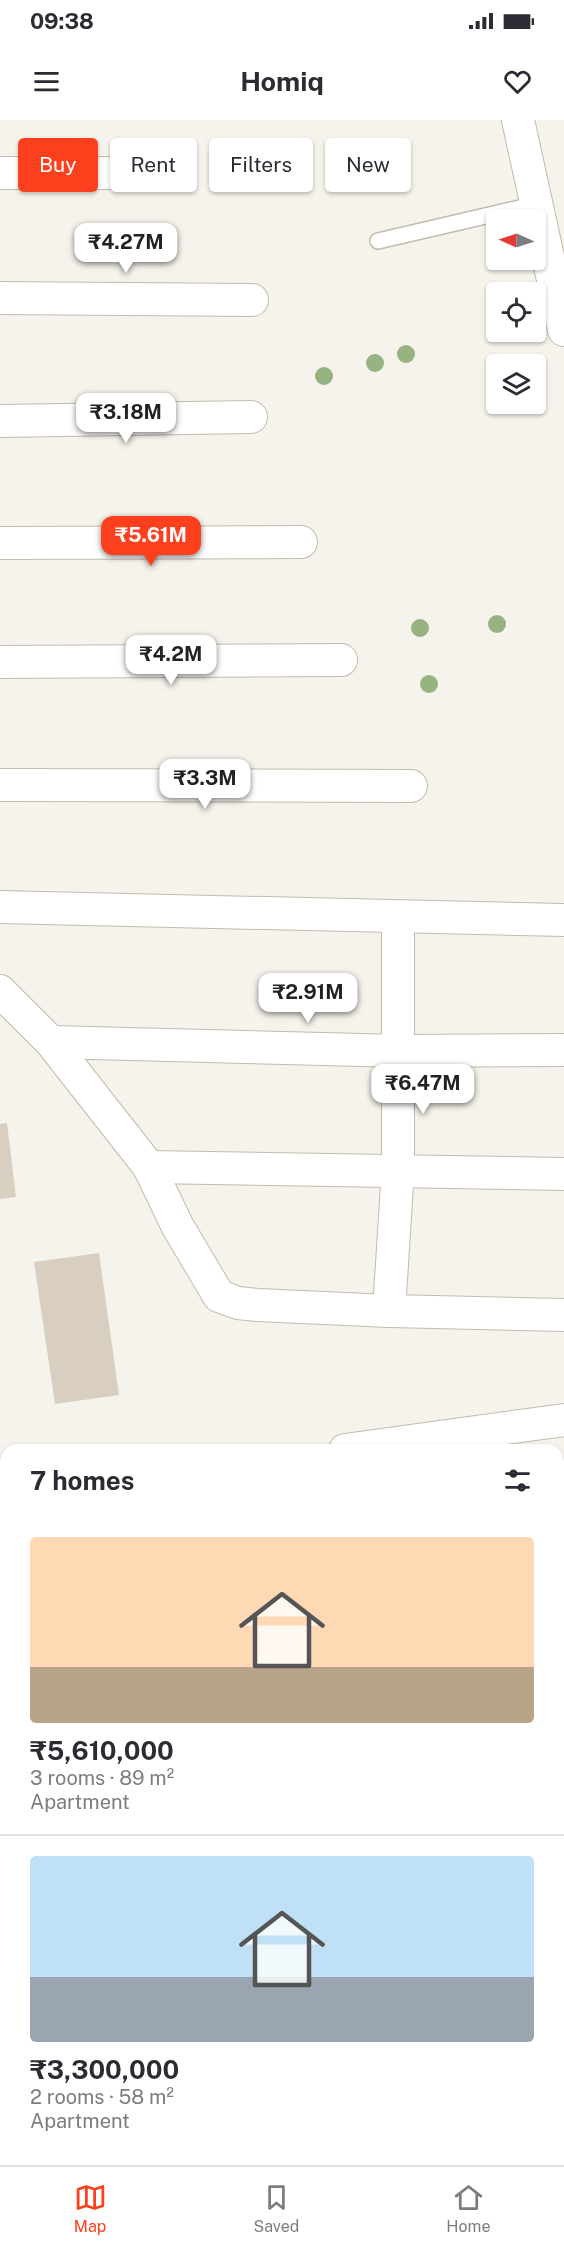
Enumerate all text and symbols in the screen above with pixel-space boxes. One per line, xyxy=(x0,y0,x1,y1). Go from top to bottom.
text: 09:38 xyxy=(30,8,94,34)
icon: menu xyxy=(30,65,63,98)
text: Homiq xyxy=(240,65,324,97)
icon: heart xyxy=(501,65,534,98)
chip: Buy xyxy=(18,138,98,192)
chip: Rent xyxy=(110,138,197,192)
chip: Filters xyxy=(209,138,313,192)
chip: New xyxy=(325,138,411,192)
north arrow xyxy=(486,210,546,270)
map controls xyxy=(486,210,546,414)
pin: ₹4.27M xyxy=(77,223,175,274)
text: ₹4.27M xyxy=(88,230,164,254)
button: locate xyxy=(486,282,546,342)
button: layers xyxy=(486,354,546,414)
pin: ₹3.18M xyxy=(77,393,175,444)
text: ₹3.18M xyxy=(90,400,162,424)
pin: ₹5.61M xyxy=(102,516,200,567)
text: ₹5.61M xyxy=(115,523,187,547)
pin: ₹4.2M xyxy=(129,635,213,686)
text: ₹4.2M xyxy=(140,642,202,666)
pin: ₹3.3M xyxy=(163,759,247,810)
text: ₹3.3M xyxy=(173,766,237,790)
pin: ₹2.91M xyxy=(259,973,357,1024)
text: ₹2.91M xyxy=(272,980,344,1004)
pin: ₹6.47M xyxy=(374,1064,472,1115)
text: ₹6.47M xyxy=(385,1071,461,1095)
icon: filters xyxy=(501,1464,534,1497)
text: 7 homes xyxy=(30,1465,134,1496)
icon: home xyxy=(228,1576,336,1684)
text: ₹5,610,000 xyxy=(30,1735,174,1766)
text: 3 rooms · 89 m² xyxy=(30,1766,174,1790)
text: Apartment xyxy=(30,1790,130,1814)
icon: home xyxy=(228,1895,336,2003)
text: ₹3,300,000 xyxy=(30,2054,179,2085)
text: 2 rooms · 58 m² xyxy=(30,2085,174,2109)
text: Apartment xyxy=(30,2109,130,2133)
tab: Map xyxy=(74,2181,107,2236)
tab: Saved xyxy=(254,2181,299,2236)
tab: Home xyxy=(446,2181,490,2236)

